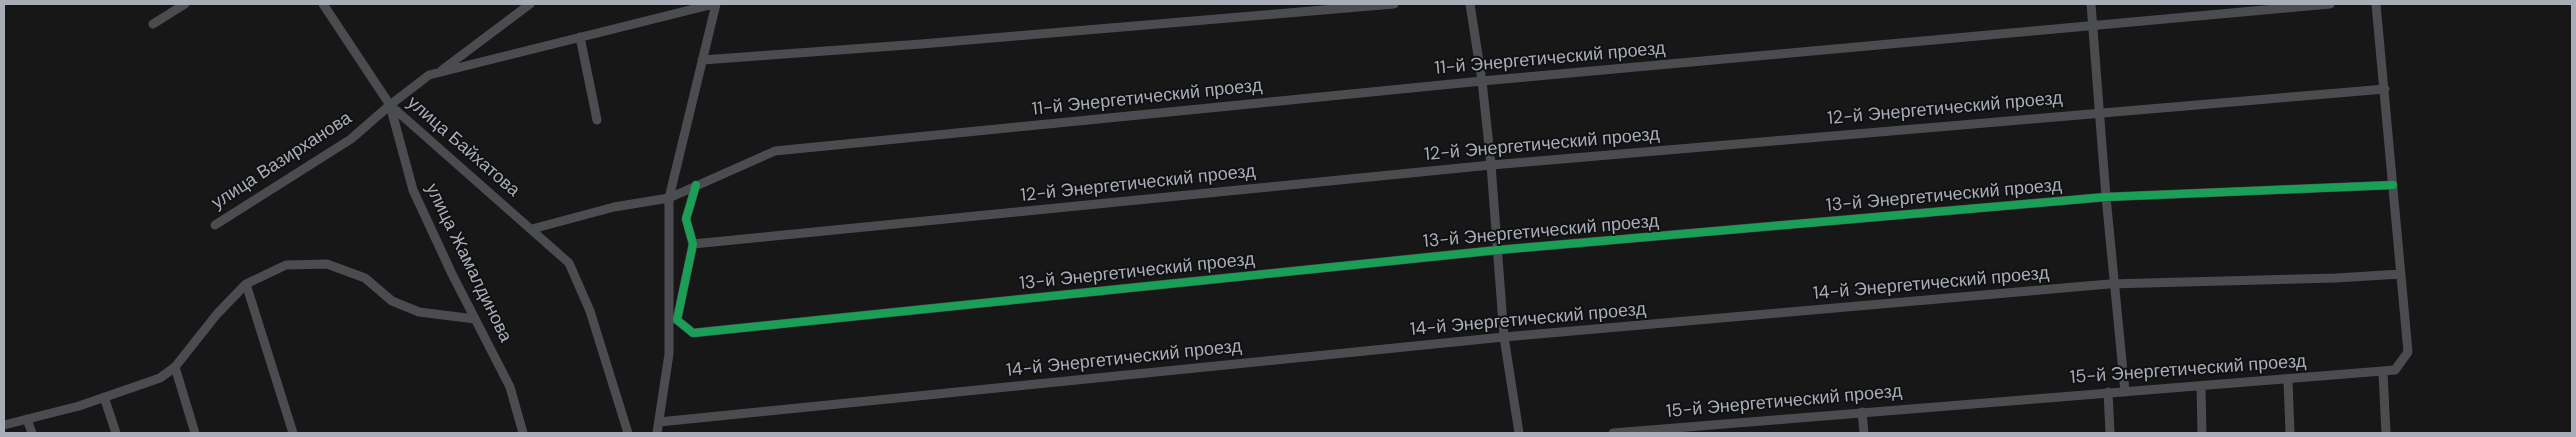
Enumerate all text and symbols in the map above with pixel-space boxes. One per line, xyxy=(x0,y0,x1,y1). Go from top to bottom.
street label: 11-й Энергетический проезд xyxy=(1434,38,1666,80)
street label: 11-й Энергетический проезд xyxy=(1031,75,1263,121)
street label: 12-й Энергетический проезд xyxy=(1826,88,2064,130)
street label: улица Байхатова xyxy=(402,92,524,202)
street label: улица Вазирханова xyxy=(208,108,356,214)
street label: 12-й Энергетический проезд xyxy=(1423,124,1661,166)
street label: 12-й Энергетический проезд xyxy=(1019,161,1257,207)
street label: 13-й Энергетический проезд xyxy=(1825,175,2063,217)
street label: улица Жамалдинова xyxy=(420,180,516,346)
street label: 13-й Энергетический проезд xyxy=(1422,211,1660,253)
street label: 13-й Энергетический проезд xyxy=(1018,249,1256,295)
street label: 14-й Энергетический проезд xyxy=(1812,263,2050,305)
street label: 14-й Энергетический проезд xyxy=(1409,299,1647,341)
street label: 14-й Энергетический проезд xyxy=(1005,336,1243,382)
street label: 15-й Энергетический проезд xyxy=(2069,351,2307,389)
street label: 15-й Энергетический проезд xyxy=(1665,381,1903,423)

